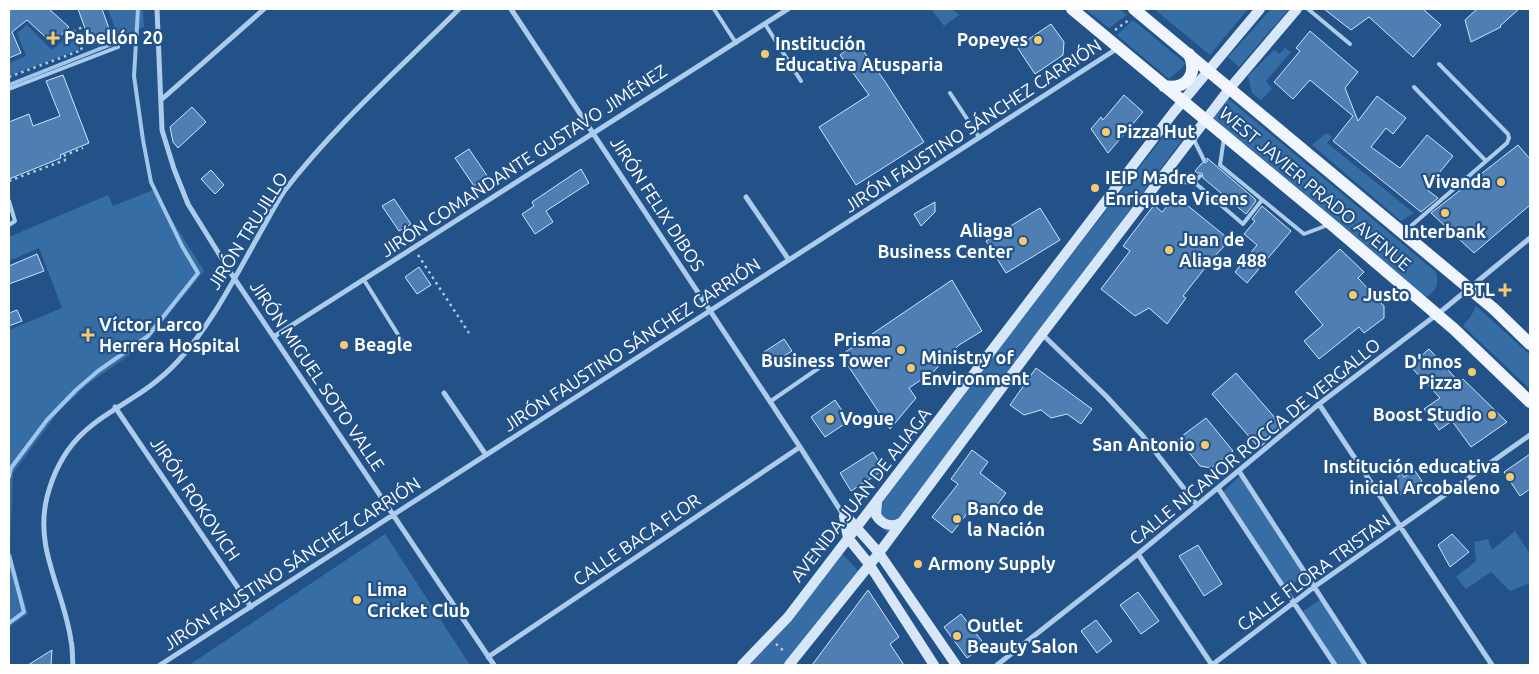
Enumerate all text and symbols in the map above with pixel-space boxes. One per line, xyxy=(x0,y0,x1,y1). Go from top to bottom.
place label: Pabellón 20 xyxy=(64,27,163,47)
place label: Popeyes xyxy=(957,29,1028,49)
marker: Pabellón 20 xyxy=(46,31,60,45)
place label: Institución Educativa Atusparia xyxy=(775,33,943,74)
street label: JIRÓN FAUSTINO SÁNCHEZ CARRIÓN xyxy=(840,34,1105,216)
marker: Popeyes xyxy=(1032,34,1044,46)
marker: Institución Educativa Atusparia xyxy=(759,48,771,60)
street label: JIRÓN COMANDANTE GUSTAVO JIMÉNEZ xyxy=(376,59,670,260)
street label: WEST JAVIER PRADO AVENUE xyxy=(1216,102,1415,274)
place label: Pizza Hut xyxy=(1116,121,1195,141)
marker: Pizza Hut xyxy=(1100,126,1112,138)
street label: JIRÓN FELIX DIBOS xyxy=(607,132,710,274)
place label: IEIP Madre Enriqueta Vicens xyxy=(1105,167,1248,208)
street label: JIRÓN TRUJILLO xyxy=(202,168,291,293)
place label: Vivanda xyxy=(1423,171,1491,191)
marker: Vivanda xyxy=(1495,176,1507,188)
marker: IEIP Madre Enriqueta Vicens xyxy=(1089,182,1101,194)
marker: Interbank xyxy=(1439,207,1451,219)
place label: Aliaga Business Center xyxy=(877,220,1014,261)
place label: Interbank xyxy=(1404,221,1486,241)
place label: Juan de Aliaga 488 xyxy=(1179,229,1267,270)
marker: Aliaga Business Center xyxy=(1017,235,1029,247)
marker: Juan de Aliaga 488 xyxy=(1163,244,1175,256)
street label: JIRÓN FAUSTINO SÁNCHEZ CARRIÓN xyxy=(499,253,764,435)
street label: JIRÓN MIGUEL SOTO VALLE xyxy=(247,276,390,474)
place label: BTL xyxy=(1463,279,1495,299)
place label: Justo xyxy=(1363,284,1410,304)
marker: BTL xyxy=(1499,284,1511,296)
marker: Justo xyxy=(1347,289,1359,301)
place label: Víctor Larco Herrera Hospital xyxy=(99,314,240,355)
marker: Víctor Larco Herrera Hospital xyxy=(81,328,95,342)
place label: Prisma Business Tower xyxy=(761,329,892,370)
place label: Beagle xyxy=(354,334,413,354)
street label: CALLE NICANOR ROCCA DE VERGALLO xyxy=(1125,334,1384,549)
marker: Beagle xyxy=(338,339,350,351)
marker: Prisma Business Tower xyxy=(895,344,907,356)
place label: Ministry of Environment xyxy=(921,347,1030,388)
place label: D'nnos Pizza xyxy=(1404,351,1462,392)
marker: Ministry of Environment xyxy=(905,362,917,374)
marker: D'nnos Pizza xyxy=(1466,366,1478,378)
street label: AVENIDA JUAN DE ALIAGA xyxy=(786,403,935,585)
place label: Boost Studio xyxy=(1373,404,1482,424)
place label: Vogue xyxy=(840,408,894,428)
marker: Boost Studio xyxy=(1486,409,1498,421)
marker: Vogue xyxy=(824,413,836,425)
street label: JIRÓN ROKOVICH xyxy=(147,432,245,564)
place label: San Antonio xyxy=(1092,434,1195,454)
marker: San Antonio xyxy=(1199,439,1211,451)
place label: Institución educativa inicial Arcobaleno xyxy=(1323,456,1500,497)
marker: Institución educativa inicial Arcobaleno xyxy=(1504,471,1516,483)
street label: JIRÓN FAUSTINO SÁNCHEZ CARRIÓN xyxy=(159,472,424,654)
street label: CALLE BACA FLOR xyxy=(569,489,704,589)
place label: Banco de la Nación xyxy=(967,498,1045,539)
street label: CALLE FLORA TRISTAN xyxy=(1233,510,1394,634)
marker: Banco de la Nación xyxy=(951,513,963,525)
place label: Armony Supply xyxy=(928,553,1056,573)
marker: Armony Supply xyxy=(912,558,924,570)
place label: Lima Cricket Club xyxy=(367,579,470,620)
marker: Lima Cricket Club xyxy=(351,594,363,606)
place label: Outlet Beauty Salon xyxy=(967,615,1078,656)
marker: Outlet Beauty Salon xyxy=(951,630,963,642)

